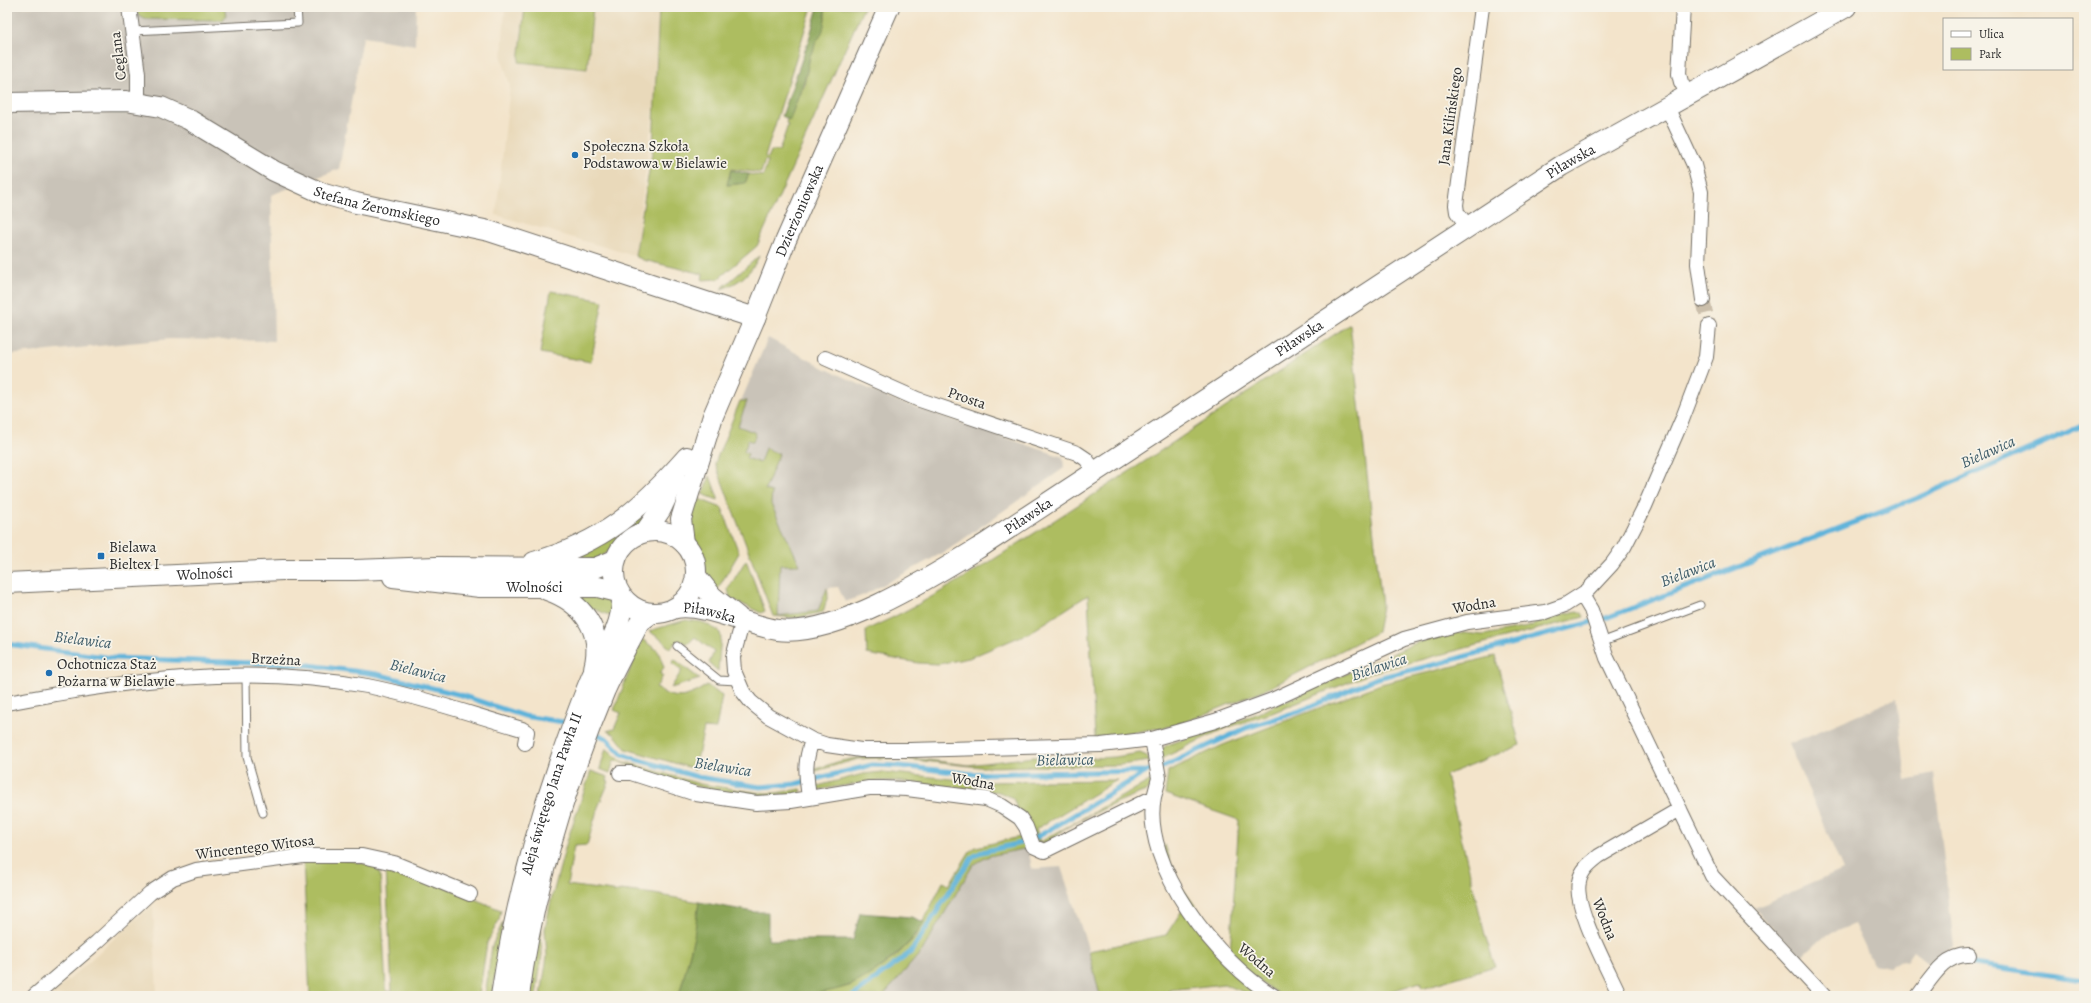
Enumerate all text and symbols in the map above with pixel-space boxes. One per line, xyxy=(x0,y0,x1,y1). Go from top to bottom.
legend xyxy=(1943,18,2073,70)
text: Ulica xyxy=(1979,26,2004,42)
street label: Ceglana xyxy=(105,30,131,82)
text: Park xyxy=(1979,46,2002,62)
street label: Jana Kilińskiego xyxy=(1433,66,1467,166)
place label: Społeczna Szkoła Podstawowa w Bielawie xyxy=(583,136,727,173)
street label: Piławska xyxy=(1542,139,1599,183)
marker: Społeczna Szkoła Podstawowa w Bielawie xyxy=(570,150,580,160)
street label: Dzierżoniowska xyxy=(770,161,828,260)
street label: Stefana Żeromskiego xyxy=(310,181,442,230)
street label: Piławska xyxy=(1271,315,1327,361)
street label: Prosta xyxy=(945,382,989,414)
water label: Bielawica xyxy=(1957,430,2019,474)
street label: Piławska xyxy=(1000,493,1056,539)
place label: Bielawa Bieltex I xyxy=(109,537,159,574)
marker: Bielawa Bieltex I xyxy=(96,551,106,561)
water label: Bielawica xyxy=(1657,551,1719,593)
street label: Wolności xyxy=(175,562,233,585)
street label: Wolności xyxy=(505,577,563,597)
street label: Wodna xyxy=(1450,592,1497,618)
street label: Piławska xyxy=(683,597,739,628)
water label: Bielawica xyxy=(53,626,113,654)
water label: Bielawica xyxy=(1348,647,1410,686)
street label: Brzeżna xyxy=(250,648,302,670)
water label: Bielawica xyxy=(387,653,449,689)
place label: Ochotnicza Staż Pożarna w Bielawie xyxy=(57,654,175,691)
marker: Ochotnicza Staż Pożarna w Bielawie xyxy=(44,668,54,678)
street label: Aleja świętego Jana Pawła II xyxy=(516,709,587,878)
water label: Bielawica xyxy=(1036,748,1095,771)
water label: Bielawica xyxy=(693,752,754,782)
street label: Wodna xyxy=(949,767,996,795)
street label: Wincentego Witosa xyxy=(194,830,315,864)
street label: Wodna xyxy=(1587,894,1622,943)
street label: Wodna xyxy=(1233,937,1280,982)

